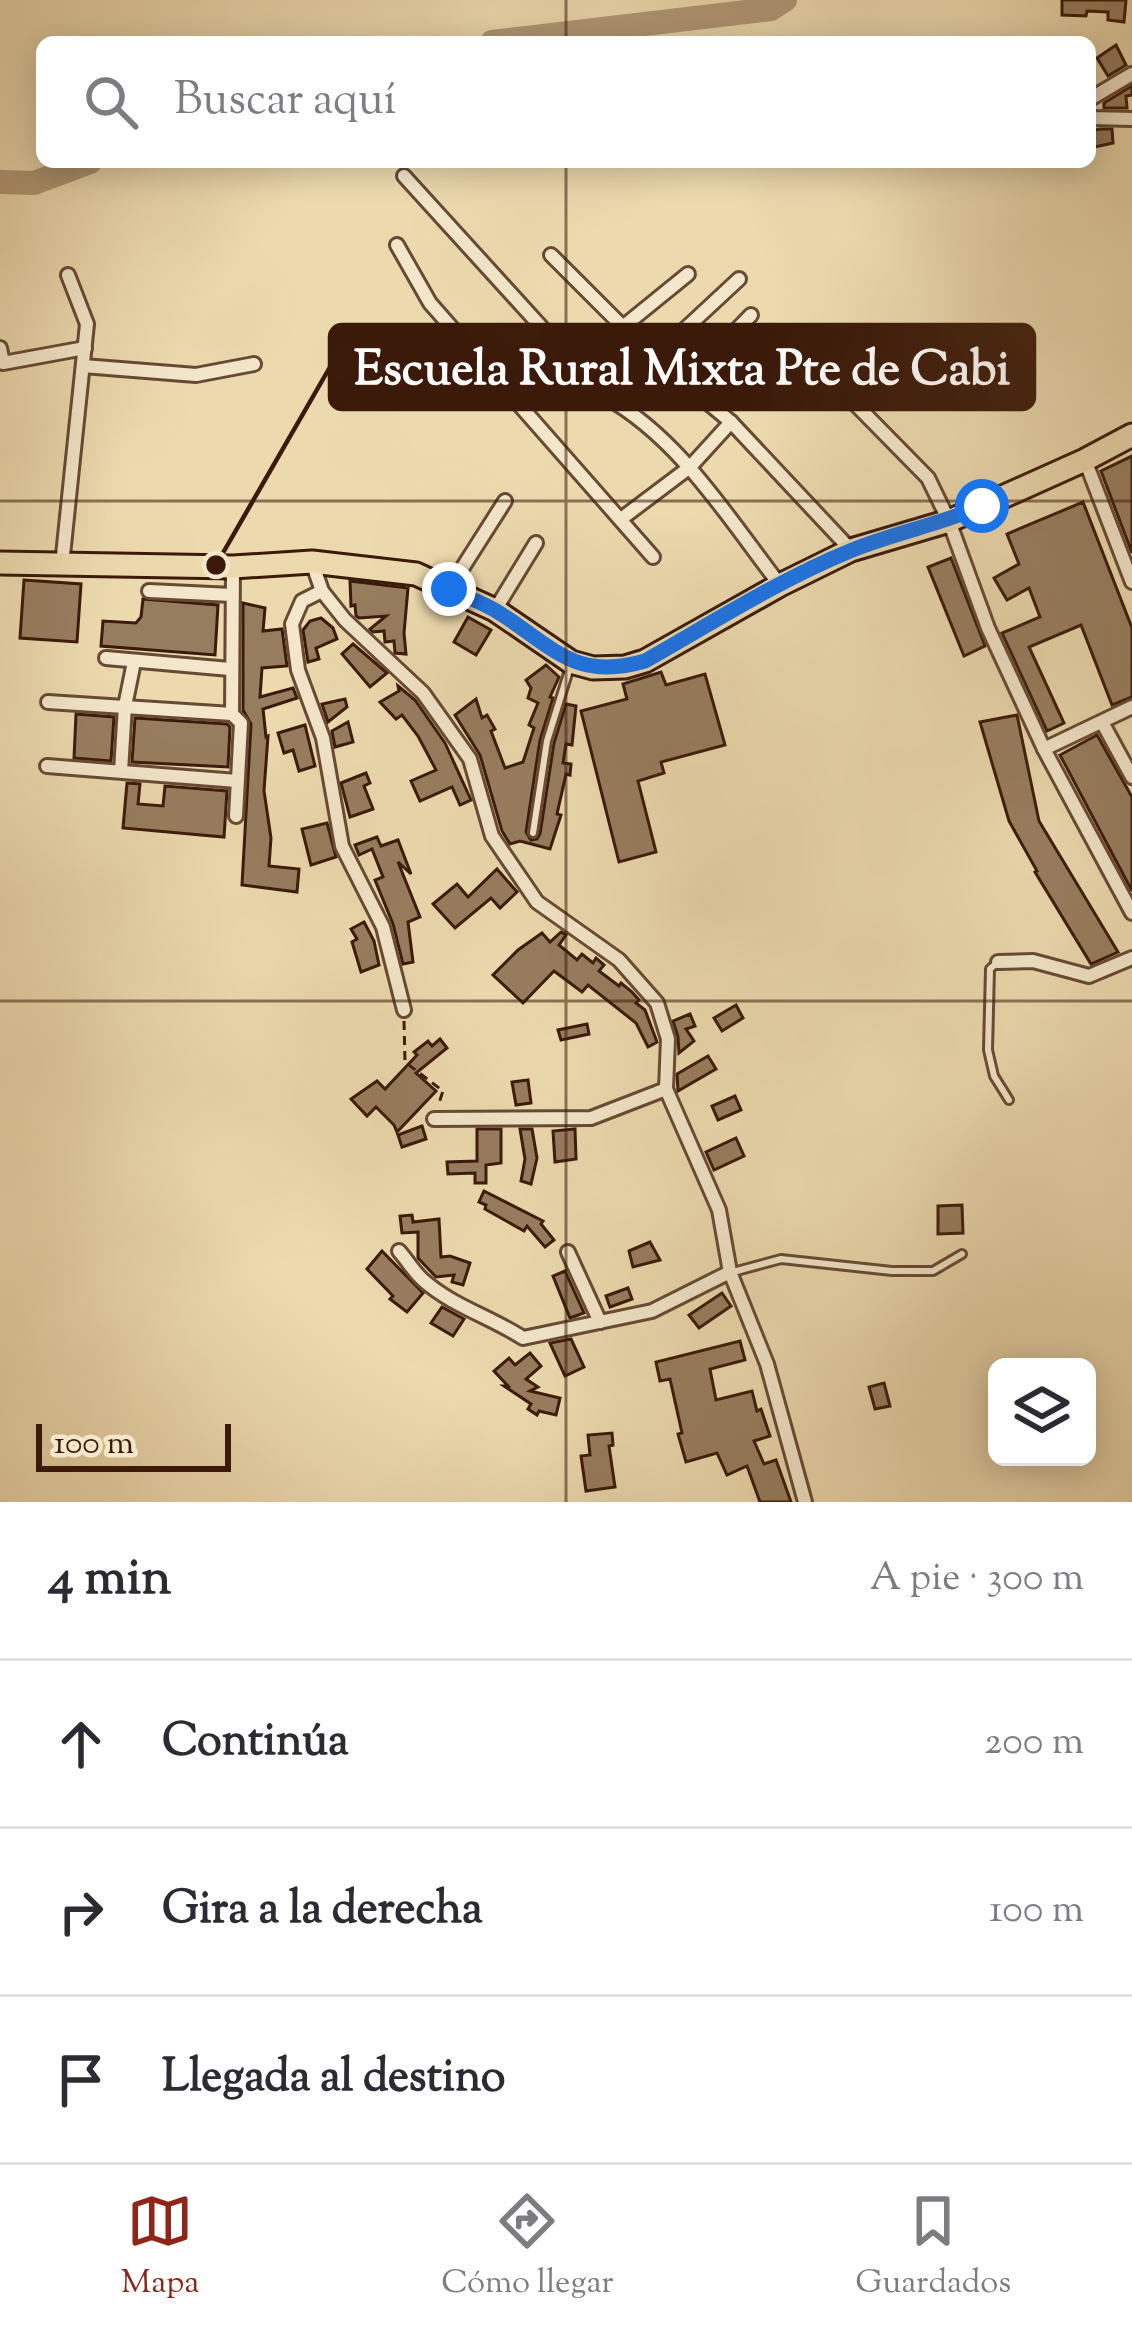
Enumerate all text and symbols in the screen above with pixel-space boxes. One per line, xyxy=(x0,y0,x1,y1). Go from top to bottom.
search box xyxy=(36,36,1096,168)
icon: search xyxy=(78,69,144,135)
text: Buscar aquí xyxy=(174,70,396,135)
callout: Escuela Rural Mixta Pte de Cabi xyxy=(330,325,1034,409)
text: Escuela Rural Mixta Pte de Cabi xyxy=(354,338,1010,407)
route start xyxy=(955,479,1009,533)
route end xyxy=(422,562,476,616)
map controls xyxy=(988,1358,1096,1466)
button: layers xyxy=(988,1358,1096,1466)
scale bar xyxy=(36,1418,231,1471)
text: 100 m xyxy=(54,1421,134,1469)
text: 4 min xyxy=(48,1544,171,1617)
text: A pie · 300 m xyxy=(870,1552,1084,1608)
icon: ahead xyxy=(48,1711,114,1777)
text: Continúa xyxy=(162,1711,349,1776)
text: 200 m xyxy=(984,1716,1084,1772)
icon: right xyxy=(48,1879,114,1945)
text: Gira a la derecha xyxy=(162,1879,483,1944)
text: 100 m xyxy=(989,1884,1084,1940)
icon: arrive xyxy=(48,2047,114,2113)
text: Llegada al destino xyxy=(162,2047,506,2112)
tab: Mapa xyxy=(121,2188,200,2308)
tab: Cómo llegar xyxy=(441,2188,614,2308)
tab: Guardados xyxy=(855,2188,1011,2308)

